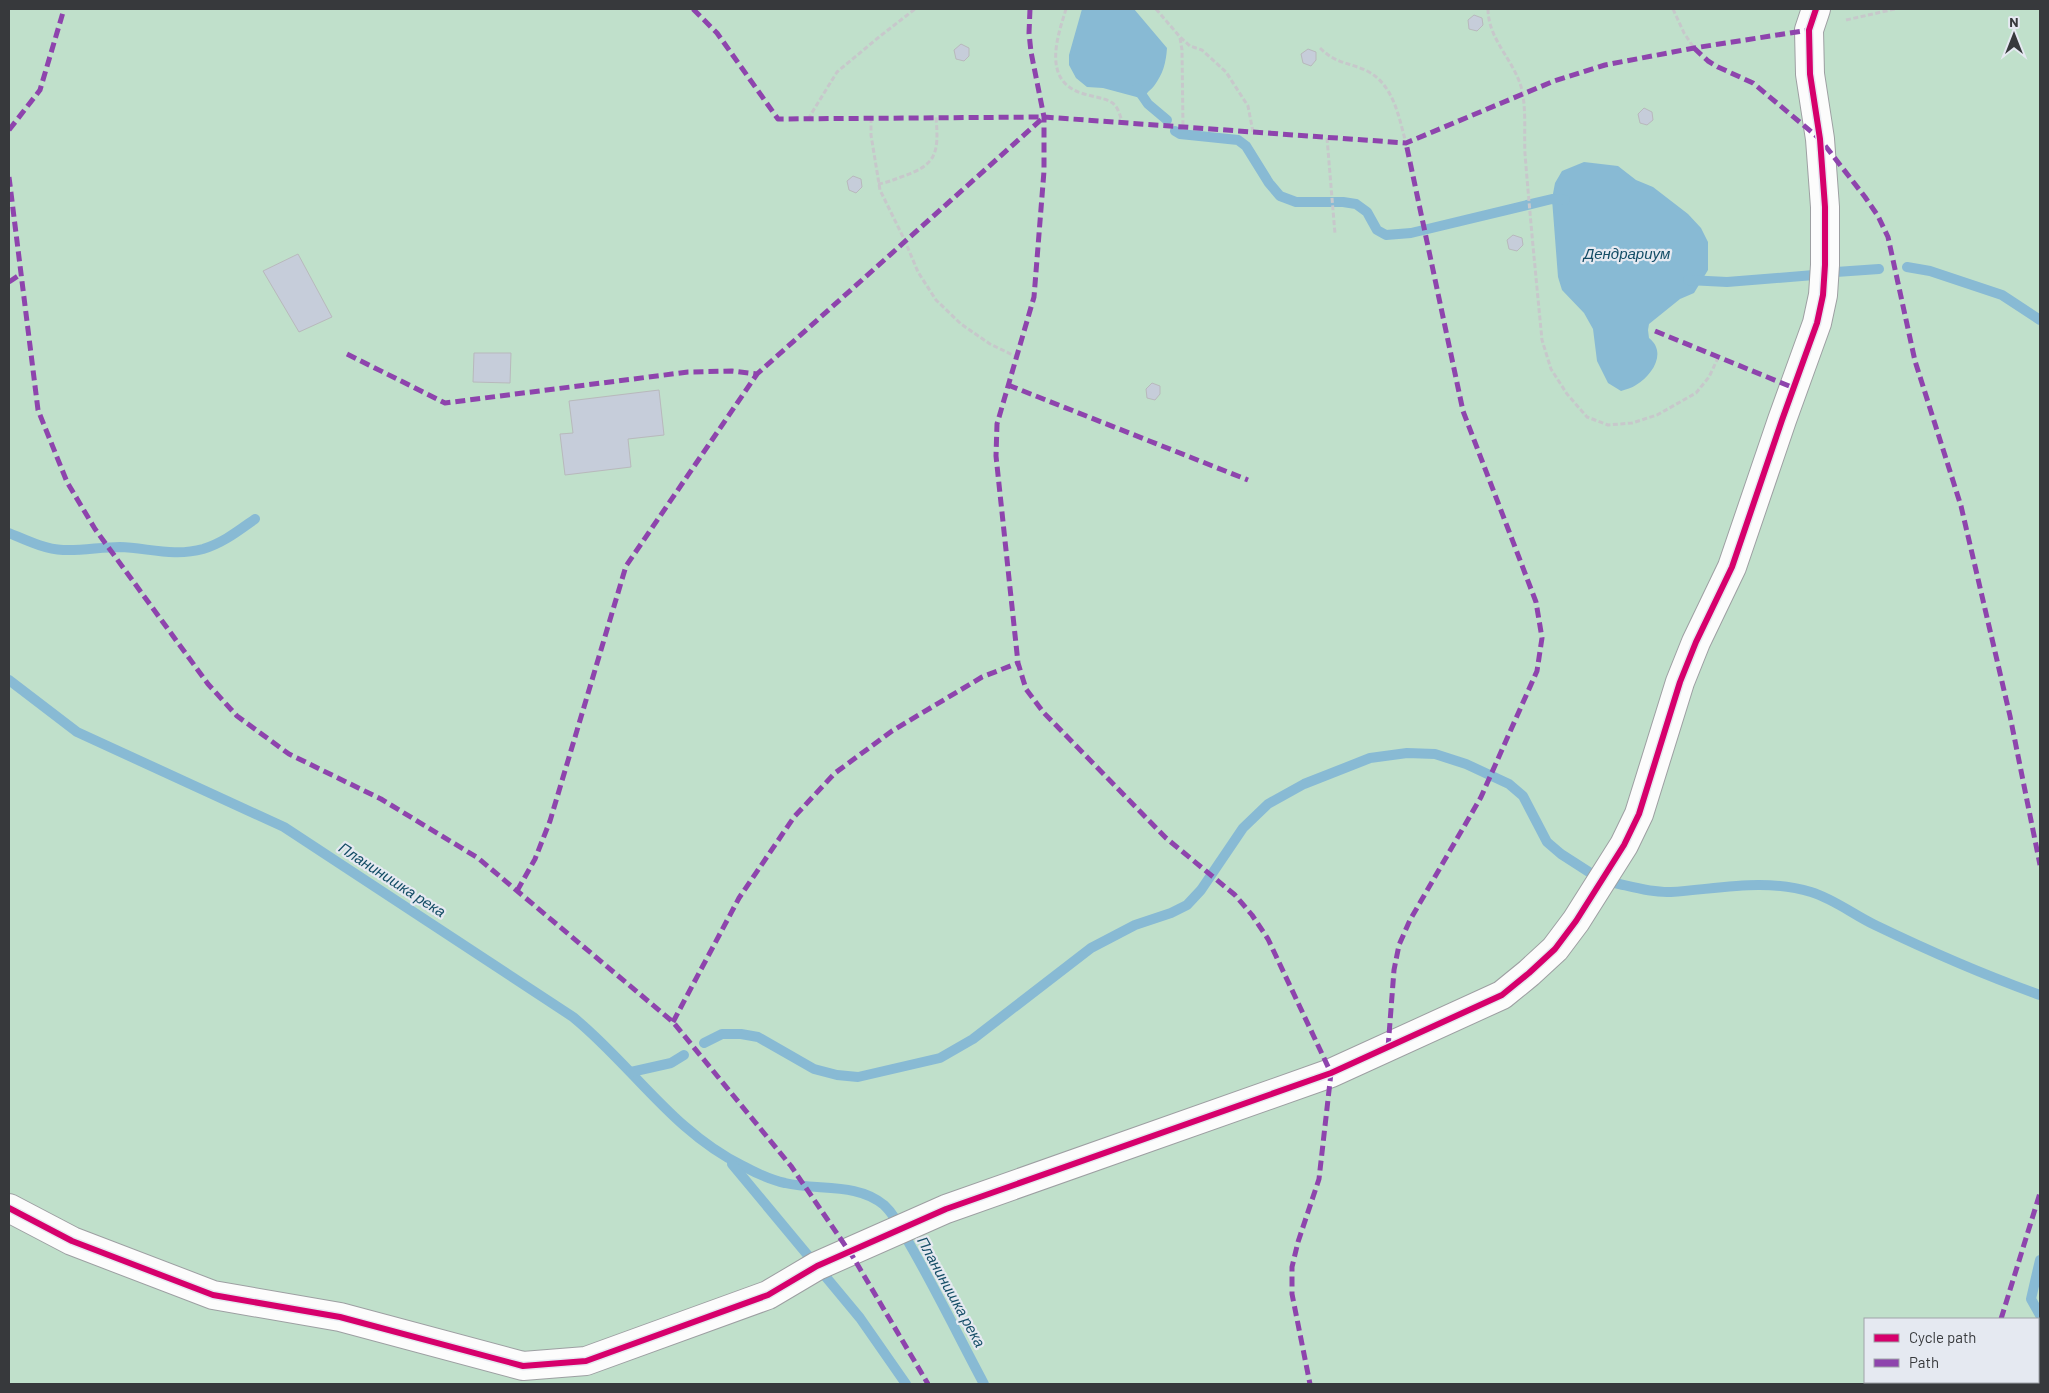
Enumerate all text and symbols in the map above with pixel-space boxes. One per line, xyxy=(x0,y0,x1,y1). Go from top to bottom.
north arrow xyxy=(1989,10,2039,60)
text: N xyxy=(2009,13,2019,30)
water label: Дендрариум xyxy=(1582,244,1670,262)
water label: Планинишка река xyxy=(336,838,449,920)
water label: Планинишка река xyxy=(914,1233,990,1350)
legend xyxy=(1864,1318,2039,1383)
text: Cycle path xyxy=(1909,1328,1976,1346)
text: Path xyxy=(1909,1353,1939,1371)

